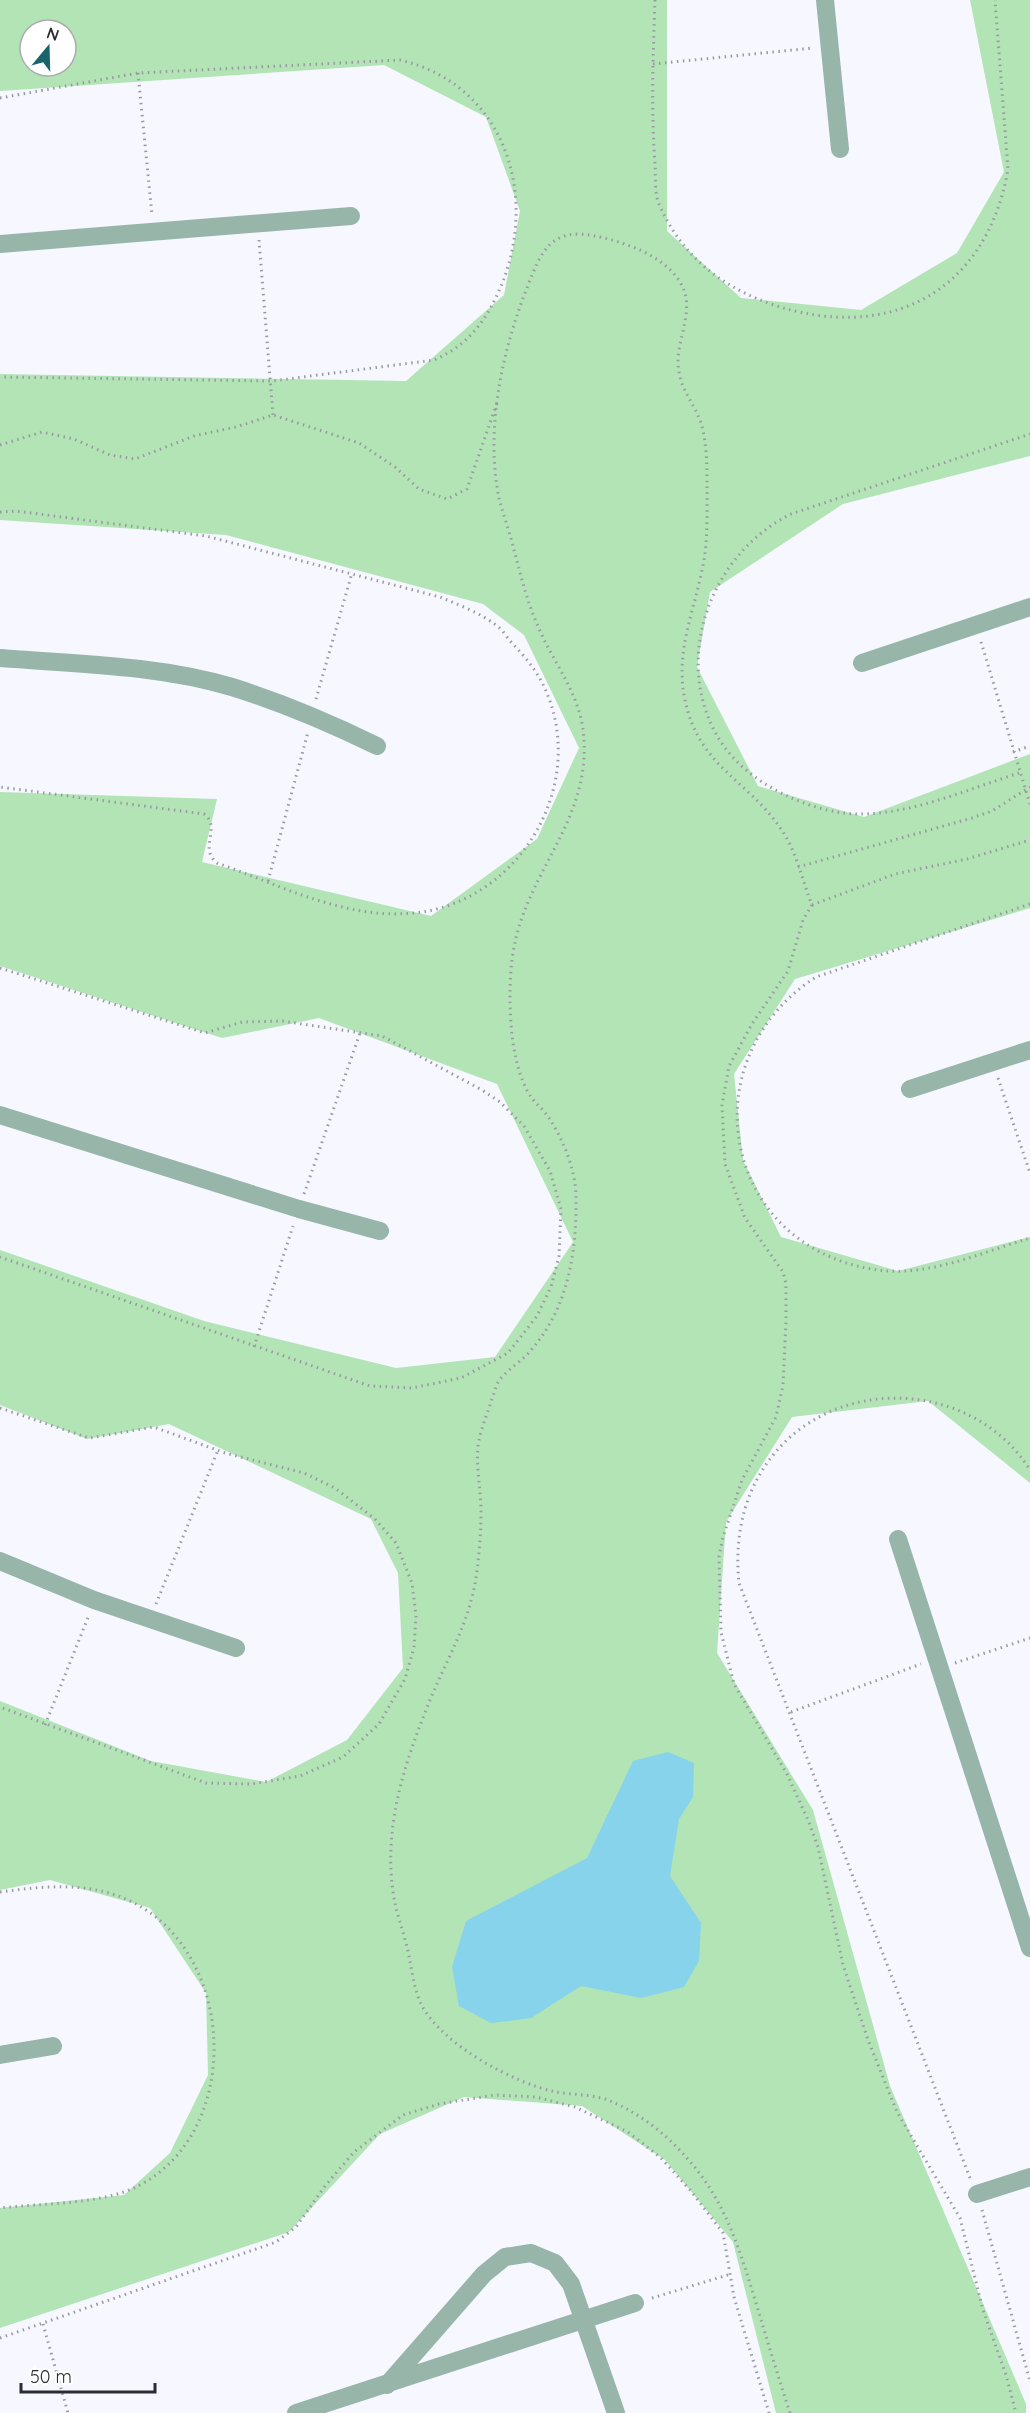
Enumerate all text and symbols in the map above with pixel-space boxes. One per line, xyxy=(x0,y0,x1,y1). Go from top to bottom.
north arrow xyxy=(18,18,78,78)
text: N xyxy=(44,22,62,45)
scale bar xyxy=(21,2356,154,2394)
text: 50 m xyxy=(30,2365,72,2388)

